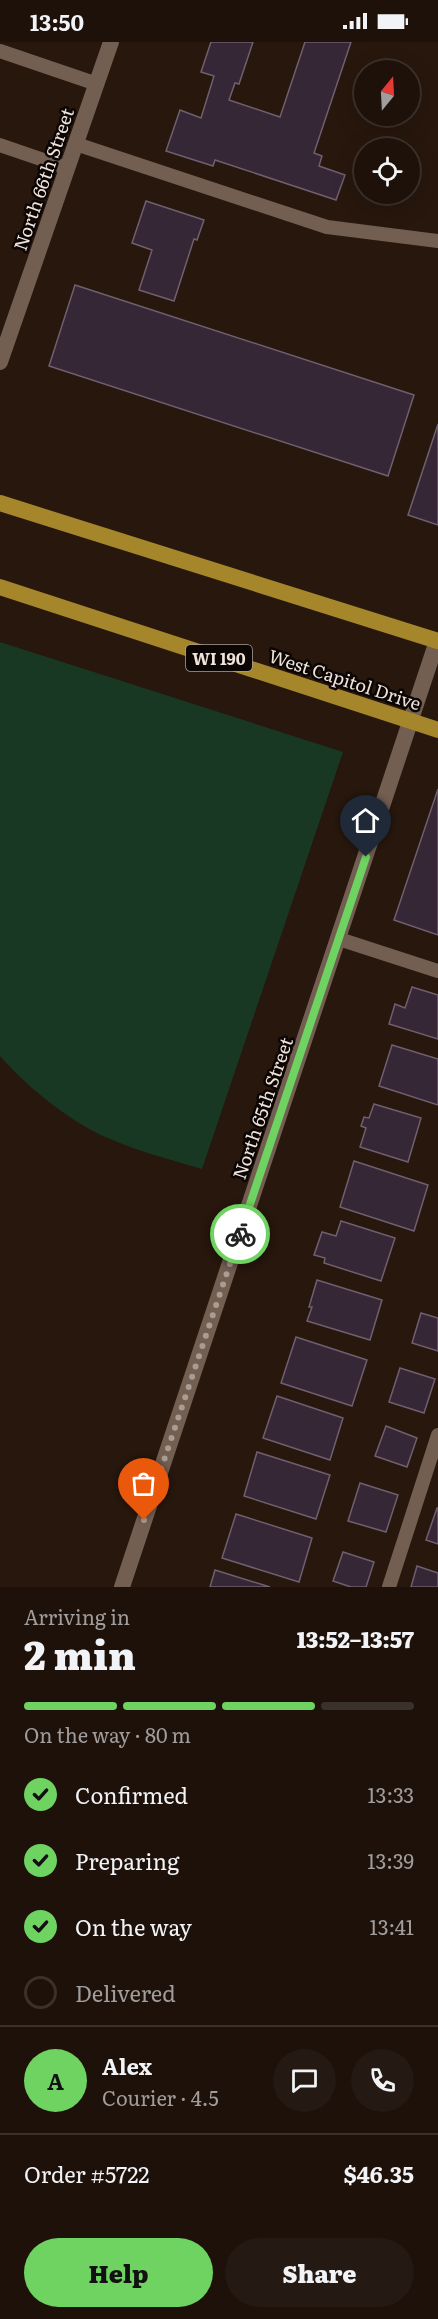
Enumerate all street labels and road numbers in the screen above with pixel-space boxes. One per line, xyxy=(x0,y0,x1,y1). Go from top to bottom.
street label: North 66th Street xyxy=(6,103,80,254)
street label: West Capitol Drive xyxy=(265,642,425,716)
road number: WI 190 xyxy=(186,645,252,671)
street label: North 65th Street xyxy=(225,1033,299,1183)

